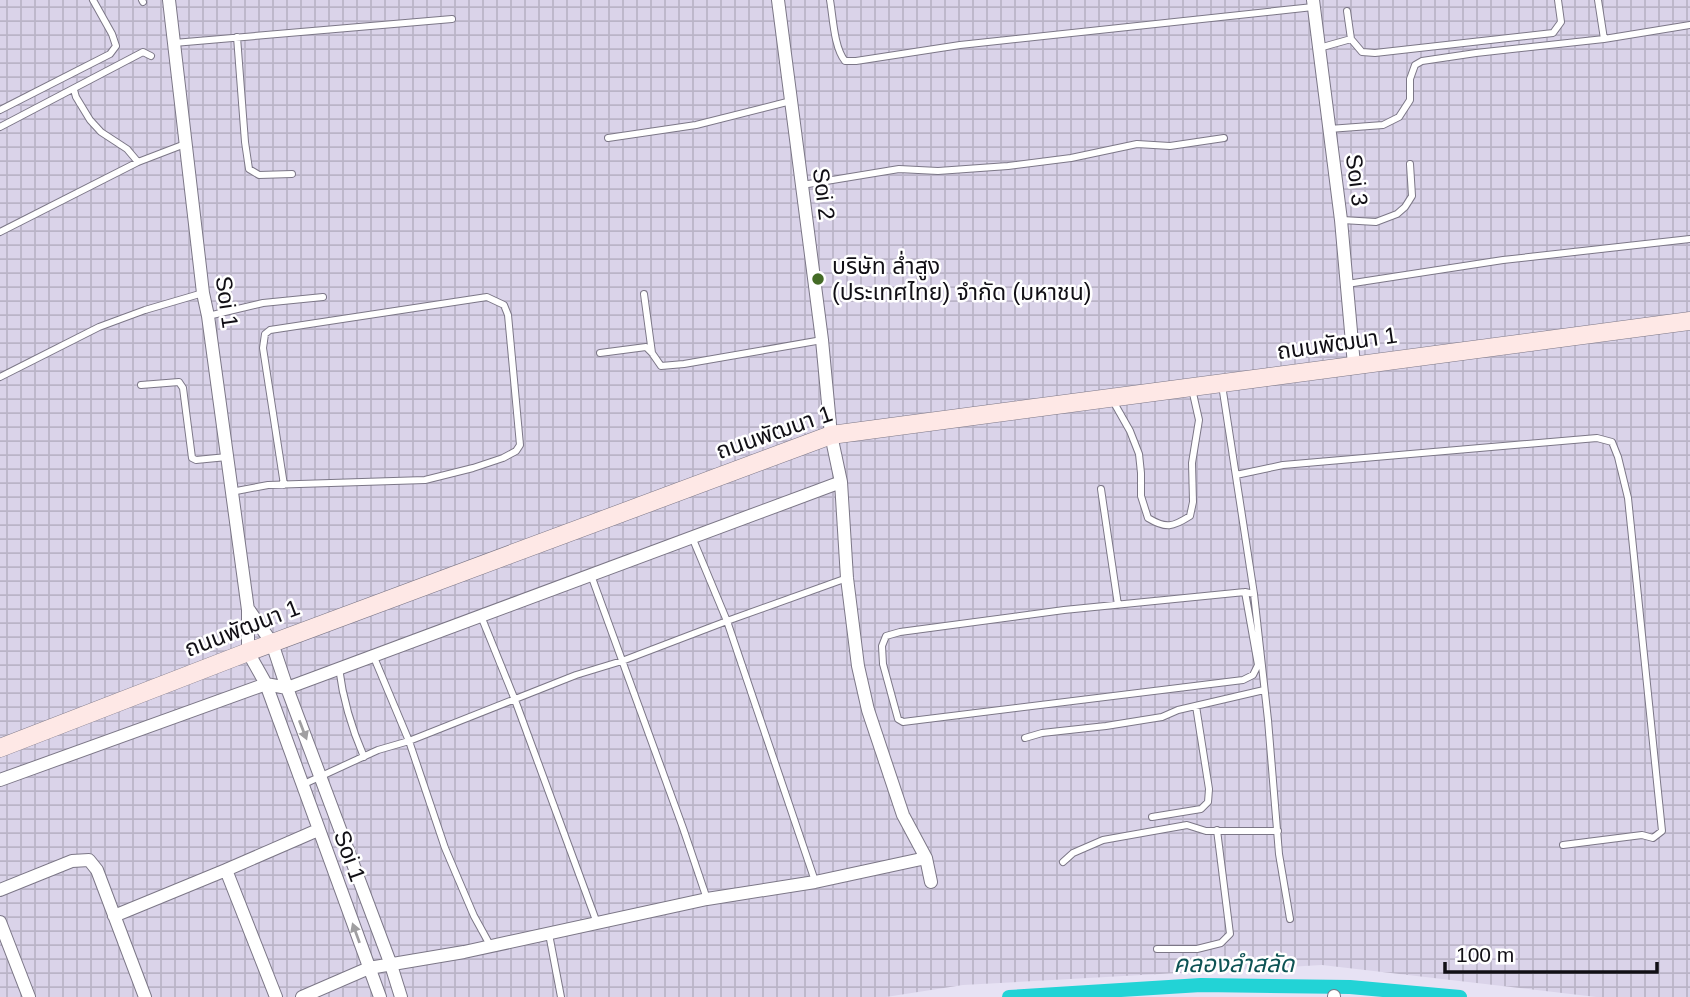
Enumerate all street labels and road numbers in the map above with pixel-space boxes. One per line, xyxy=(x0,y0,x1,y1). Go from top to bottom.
street label: Soi 3 xyxy=(1341,152,1373,208)
street label: Soi 2 xyxy=(808,166,840,222)
street label: Soi 1 xyxy=(210,274,244,330)
street label: ถนนพัฒนา 1 xyxy=(1275,322,1399,364)
street label: ถนนพัฒนา 1 xyxy=(712,400,836,464)
street label: ถนนพัฒนา 1 xyxy=(181,594,303,662)
street label: Soi 1 xyxy=(329,827,371,885)

